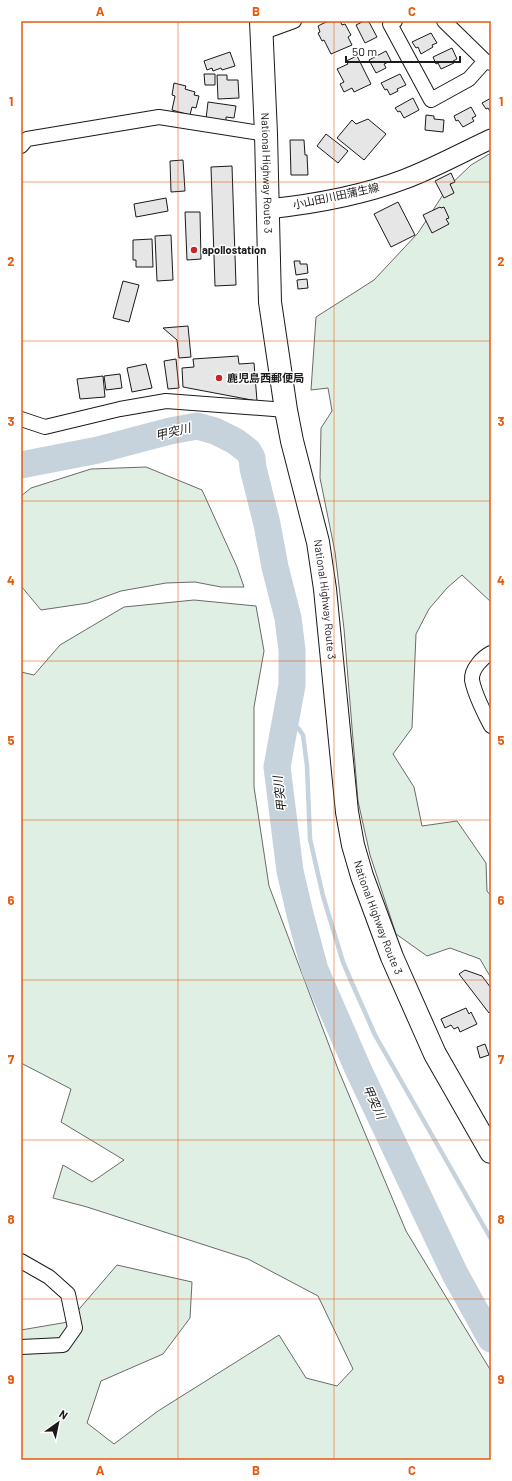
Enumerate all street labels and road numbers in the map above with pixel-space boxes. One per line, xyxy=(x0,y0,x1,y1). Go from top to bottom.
street label: National Highway Route 3 xyxy=(259,112,275,233)
street label: 小山田川田蒲生線 xyxy=(292,180,380,211)
street label: National Highway Route 3 xyxy=(312,538,339,660)
street label: National Highway Route 3 xyxy=(352,859,406,976)

